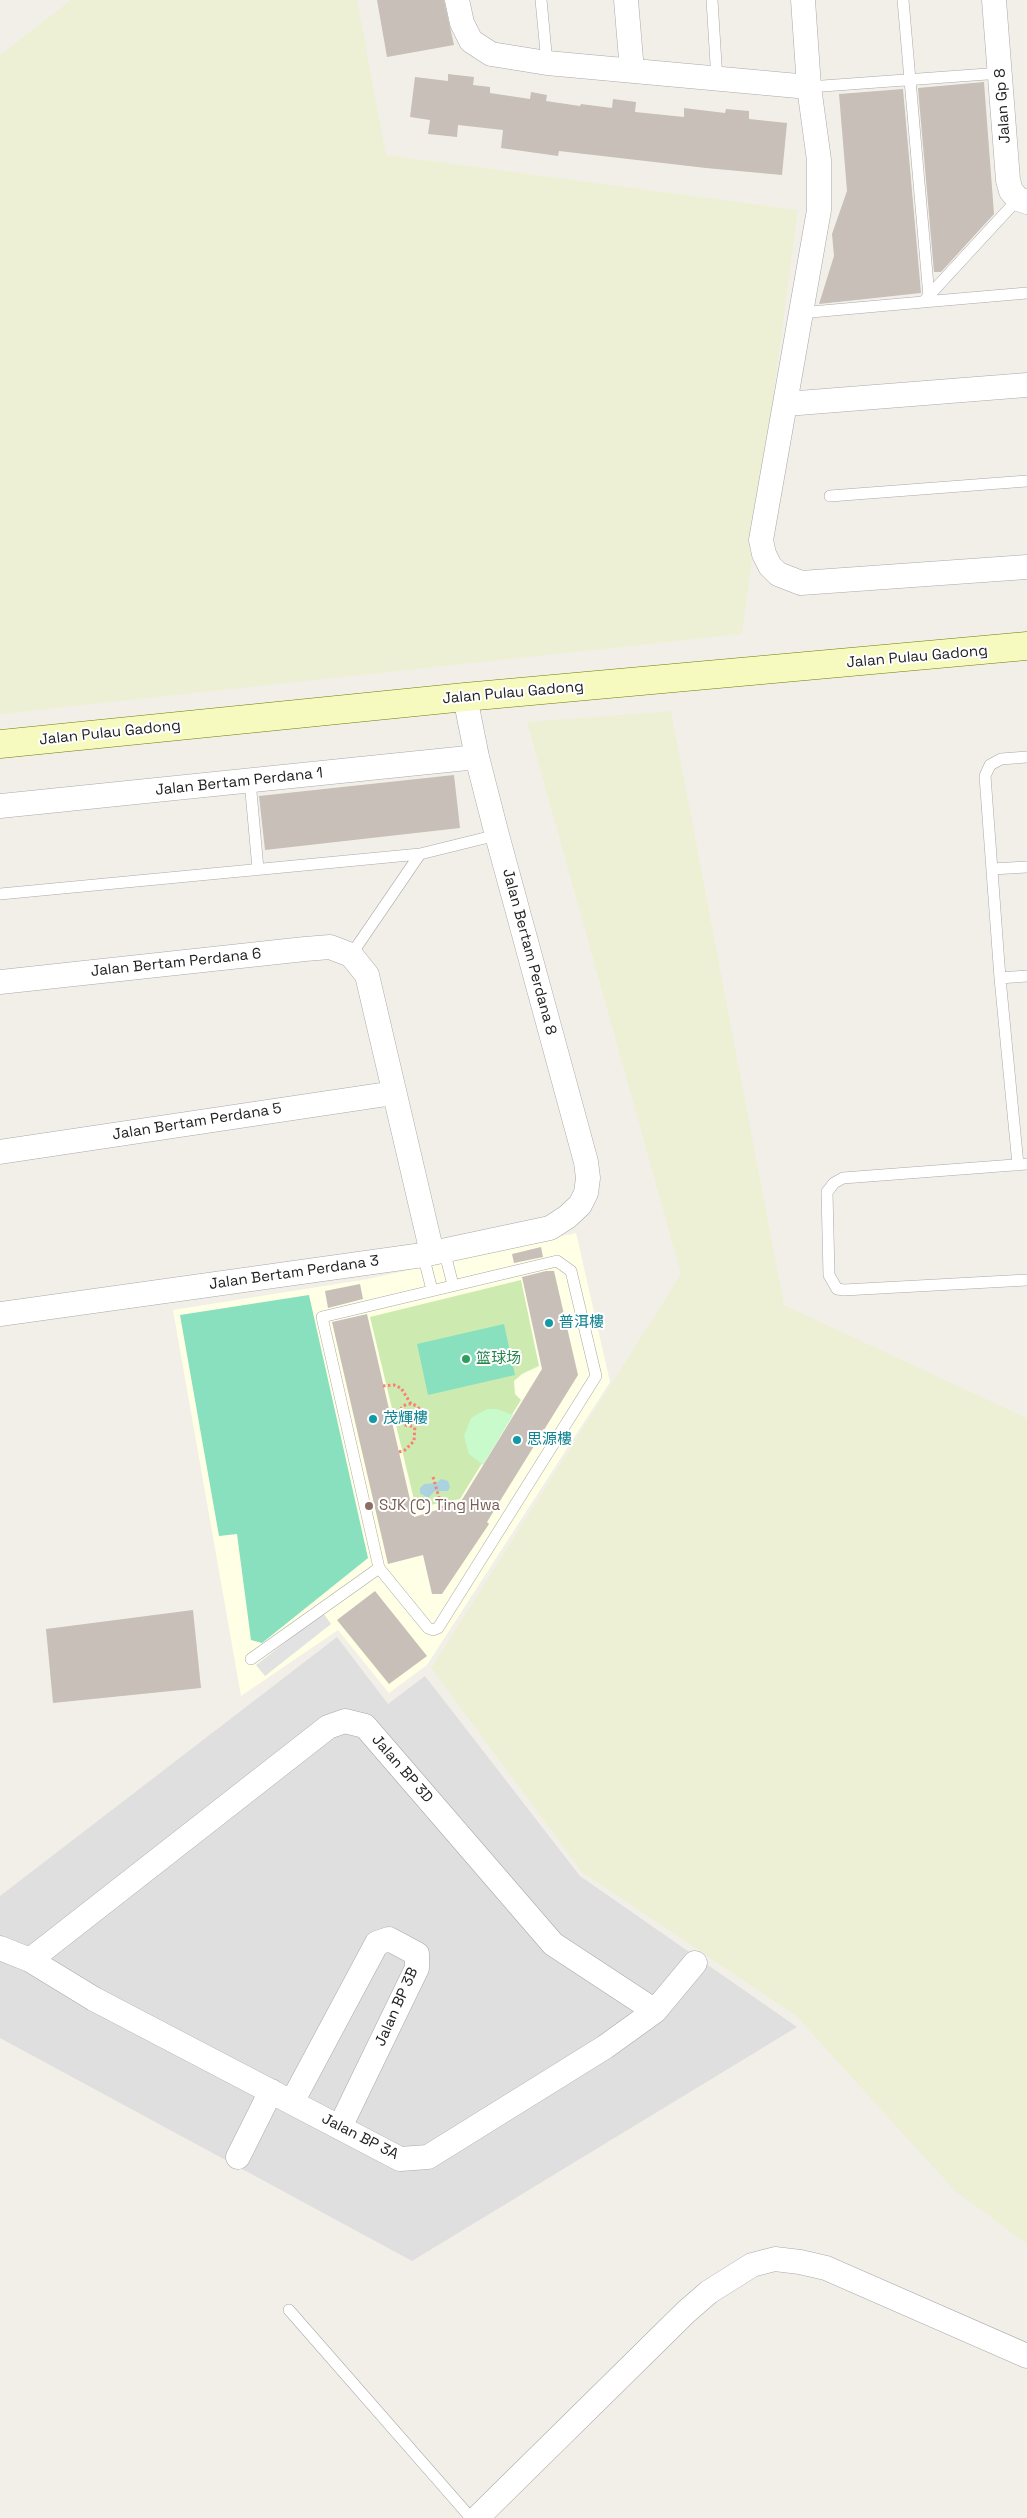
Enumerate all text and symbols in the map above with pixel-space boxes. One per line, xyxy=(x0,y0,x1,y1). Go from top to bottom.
street label: Jalan Gp 8 xyxy=(991,68,1015,144)
street label: Jalan Pulau Gadong xyxy=(846,642,988,672)
street label: Jalan Pulau Gadong xyxy=(442,678,584,708)
street label: Jalan Pulau Gadong xyxy=(38,717,182,749)
street label: Jalan Bertam Perdana 1 xyxy=(154,764,324,800)
street label: Jalan Bertam Perdana 8 xyxy=(498,867,560,1037)
street label: Jalan Bertam Perdana 6 xyxy=(90,945,262,981)
street label: Jalan Bertam Perdana 5 xyxy=(111,1100,283,1144)
street label: Jalan Bertam Perdana 3 xyxy=(208,1252,380,1294)
place label: 普洱樓 xyxy=(559,1314,604,1332)
marker: 普洱樓 xyxy=(543,1317,555,1329)
place label: 篮球场 xyxy=(476,1350,521,1368)
marker: 篮球场 xyxy=(460,1353,472,1365)
place label: 茂輝樓 xyxy=(383,1410,428,1428)
marker: 茂輝樓 xyxy=(367,1413,379,1425)
place label: 思源樓 xyxy=(527,1431,572,1449)
marker: 思源樓 xyxy=(511,1434,523,1446)
place label: SJK (C) Ting Hwa xyxy=(379,1497,500,1515)
marker: SJK (C) Ting Hwa xyxy=(363,1500,375,1512)
street label: Jalan BP 3D xyxy=(368,1731,436,1807)
street label: Jalan BP 3B xyxy=(372,1965,422,2049)
street label: Jalan BP 3A xyxy=(319,2110,401,2164)

